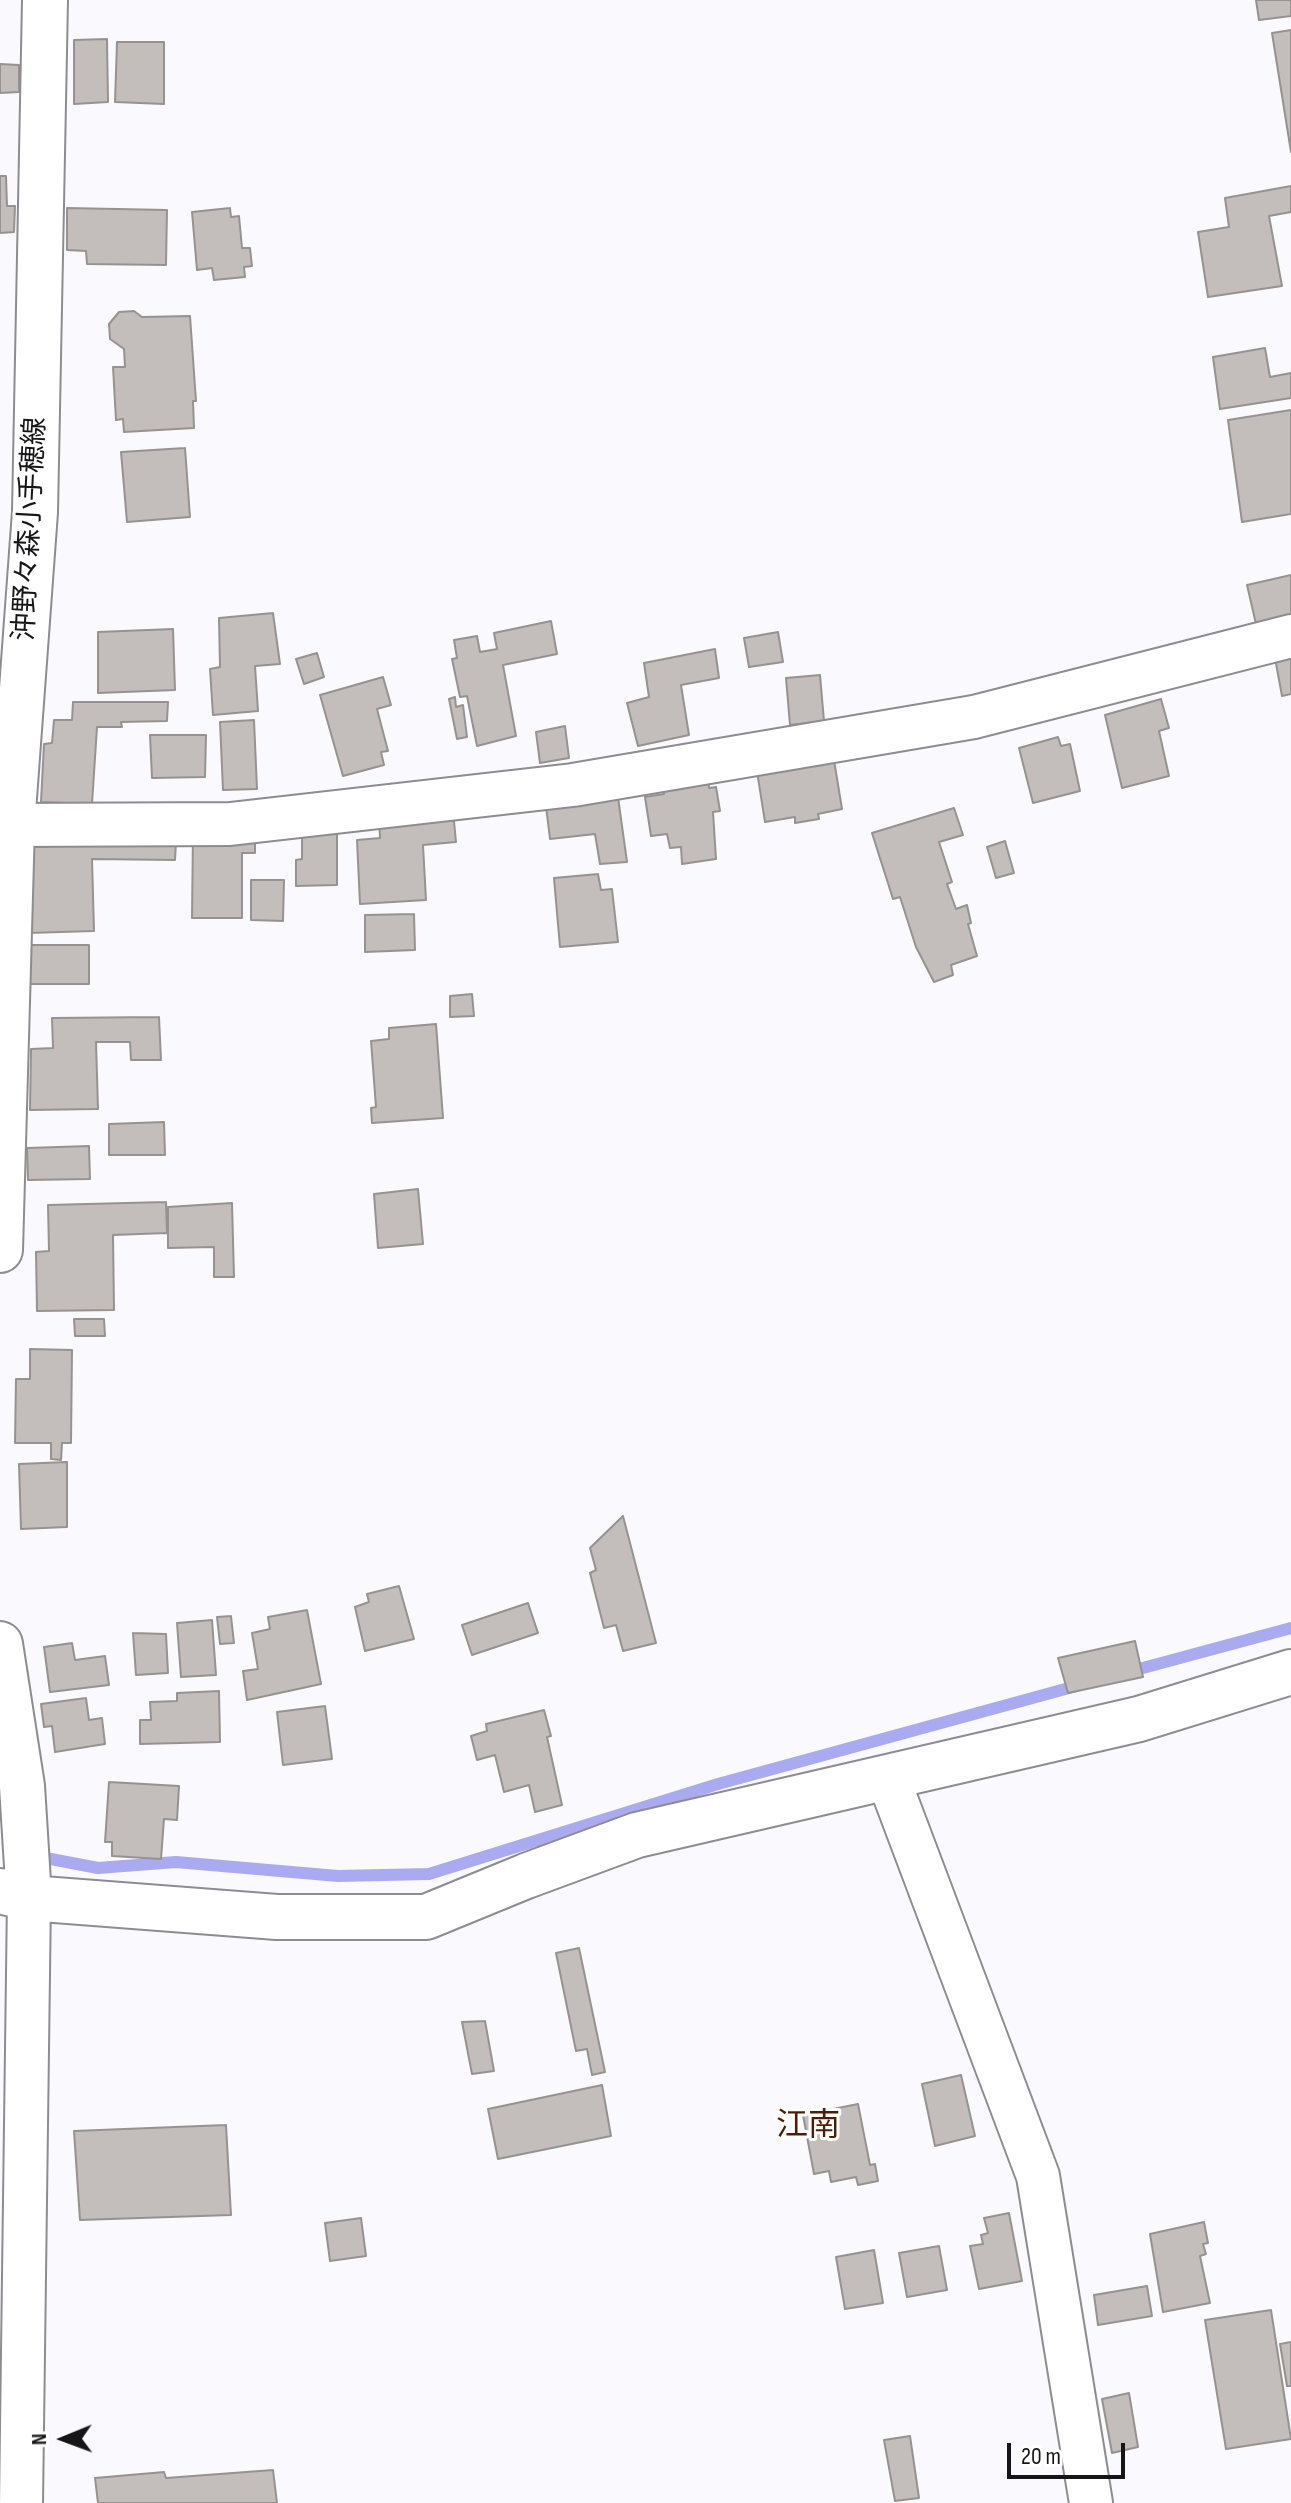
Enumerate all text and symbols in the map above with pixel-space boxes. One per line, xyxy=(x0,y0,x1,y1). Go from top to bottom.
street label: 沖野々森小手穂線 xyxy=(8,416,54,642)
district label: 江南 xyxy=(776,2108,840,2146)
north arrow xyxy=(24,2399,104,2479)
scale bar xyxy=(1011,2427,1129,2477)
text: N xyxy=(26,2433,53,2446)
text: 20 m xyxy=(1021,2442,1061,2471)

